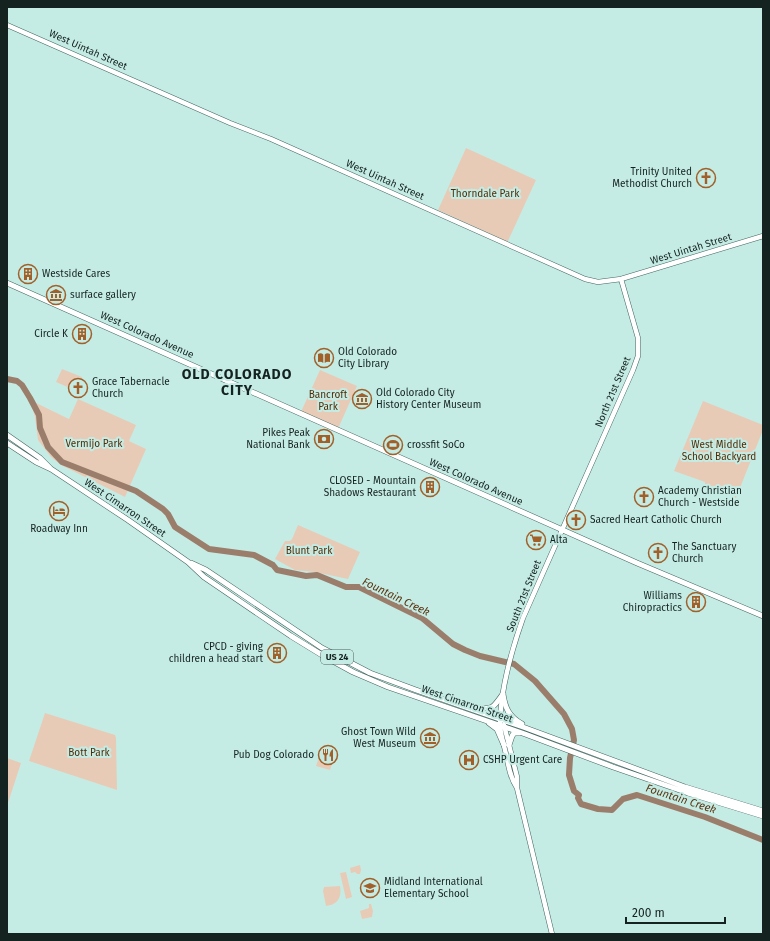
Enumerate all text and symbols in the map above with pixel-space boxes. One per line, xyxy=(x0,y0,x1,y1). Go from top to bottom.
street label: West Uintah Street xyxy=(47,27,129,73)
street label: West Uintah Street xyxy=(344,157,426,203)
place label: Trinity United Methodist Church xyxy=(612,166,692,190)
church icon: Trinity United Methodist Church xyxy=(695,167,717,189)
park label: Thorndale Park xyxy=(451,188,520,200)
street label: West Uintah Street xyxy=(649,231,734,267)
building icon: Westside Cares xyxy=(17,263,39,285)
place label: Westside Cares xyxy=(42,268,110,280)
museum icon: surface gallery xyxy=(45,284,67,306)
place label: surface gallery xyxy=(70,289,136,301)
street label: West Colorado Avenue xyxy=(98,309,196,361)
building icon: Circle K xyxy=(71,323,93,345)
place label: Circle K xyxy=(34,328,68,340)
place label: Old Colorado City Library xyxy=(338,346,397,370)
library icon: Old Colorado City Library xyxy=(313,347,335,369)
street label: North 21st Street xyxy=(593,354,633,429)
district label: OLD COLORADO CITY xyxy=(182,366,292,399)
place label: Grace Tabernacle Church xyxy=(92,376,170,400)
church icon: Grace Tabernacle Church xyxy=(67,377,89,399)
place label: Old Colorado City History Center Museum xyxy=(376,387,481,411)
museum icon: Old Colorado City History Center Museum xyxy=(351,388,373,410)
park label: Bancroft Park xyxy=(309,389,348,413)
place label: Pikes Peak National Bank xyxy=(246,427,311,451)
bank icon: Pikes Peak National Bank xyxy=(313,428,335,450)
sports icon: crossfit SoCo xyxy=(382,434,404,456)
park label: Vermijo Park xyxy=(66,438,123,450)
place label: crossfit SoCo xyxy=(407,439,465,451)
park label: West Middle School Backyard xyxy=(682,439,756,463)
street label: West Colorado Avenue xyxy=(427,456,525,508)
place label: CLOSED - Mountain Shadows Restaurant xyxy=(324,475,416,499)
street label: West Cimarron Street xyxy=(82,476,168,540)
building icon: CLOSED - Mountain Shadows Restaurant xyxy=(419,476,441,498)
place label: Academy Christian Church - Westside xyxy=(658,485,742,509)
church icon: Academy Christian Church - Westside xyxy=(633,486,655,508)
hotel icon: Roadway Inn xyxy=(48,500,70,522)
church icon: Sacred Heart Catholic Church xyxy=(565,509,587,531)
place label: Sacred Heart Catholic Church xyxy=(590,514,722,526)
place label: Roadway Inn xyxy=(30,523,88,535)
supermarket icon: Alta xyxy=(525,529,547,551)
place label: Alta xyxy=(550,534,568,546)
place label: The Sanctuary Church xyxy=(672,541,736,565)
church icon: The Sanctuary Church xyxy=(647,542,669,564)
park label: Blunt Park xyxy=(286,545,333,557)
street label: South 21st Street xyxy=(504,558,544,634)
water label: Fountain Creek xyxy=(360,575,432,619)
place label: Williams Chiropractics xyxy=(623,590,682,614)
building icon: Williams Chiropractics xyxy=(685,591,707,613)
place label: CPCD - giving children a head start xyxy=(169,641,264,665)
building icon: CPCD - giving children a head start xyxy=(266,642,288,664)
road number: US 24 xyxy=(321,650,353,664)
street label: West Cimarron Street xyxy=(420,683,515,725)
place label: Ghost Town Wild West Museum xyxy=(341,726,416,750)
museum icon: Ghost Town Wild West Museum xyxy=(419,727,441,749)
restaurant icon: Pub Dog Colorado xyxy=(317,744,339,766)
park label: Bott Park xyxy=(68,747,111,759)
place label: Pub Dog Colorado xyxy=(233,749,314,761)
hospital icon: CSHP Urgent Care xyxy=(458,749,480,771)
place label: CSHP Urgent Care xyxy=(483,754,562,766)
water label: Fountain Creek xyxy=(644,781,718,817)
place label: Midland International Elementary School xyxy=(384,876,483,900)
school or university icon: Midland International Elementary School xyxy=(359,877,381,899)
scale bar xyxy=(626,899,725,925)
text: 200 m xyxy=(632,906,665,920)

